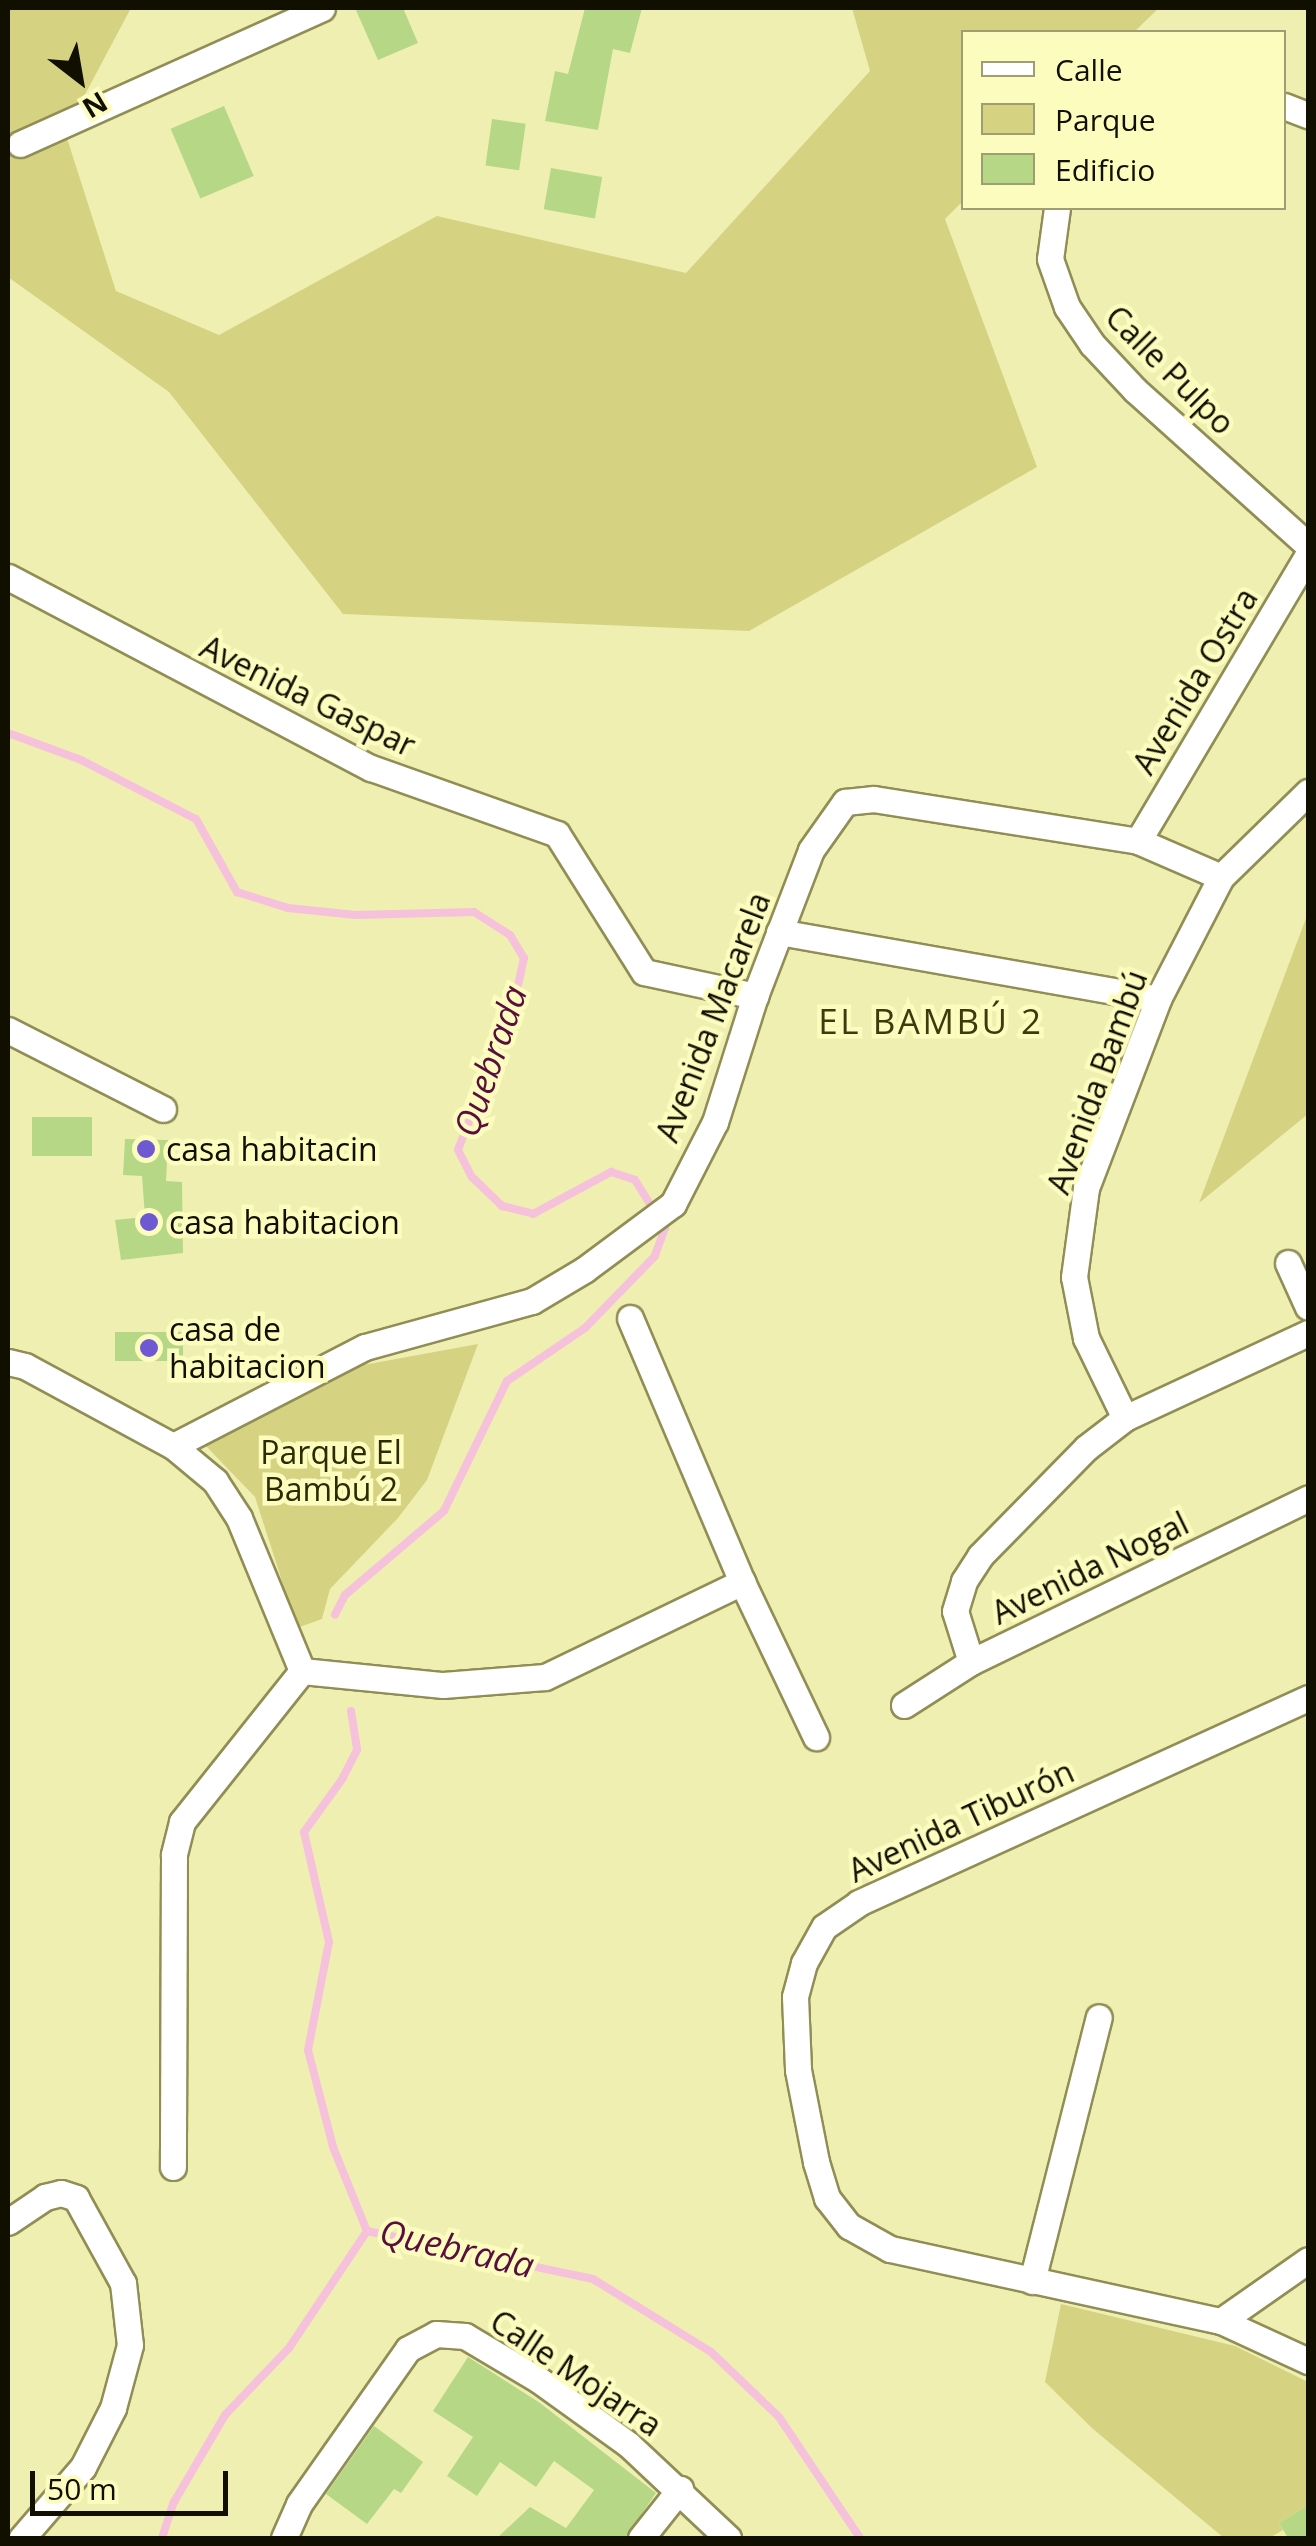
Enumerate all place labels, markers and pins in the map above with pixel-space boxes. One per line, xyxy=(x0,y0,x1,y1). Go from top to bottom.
place label: casa habitacin xyxy=(166,1130,378,1168)
marker: casa habitacin xyxy=(135,1138,157,1160)
place label: casa habitacion xyxy=(169,1203,400,1241)
marker: casa habitacion xyxy=(138,1211,160,1233)
place label: casa de habitacion xyxy=(169,1311,326,1386)
marker: casa de habitacion xyxy=(138,1337,160,1359)

